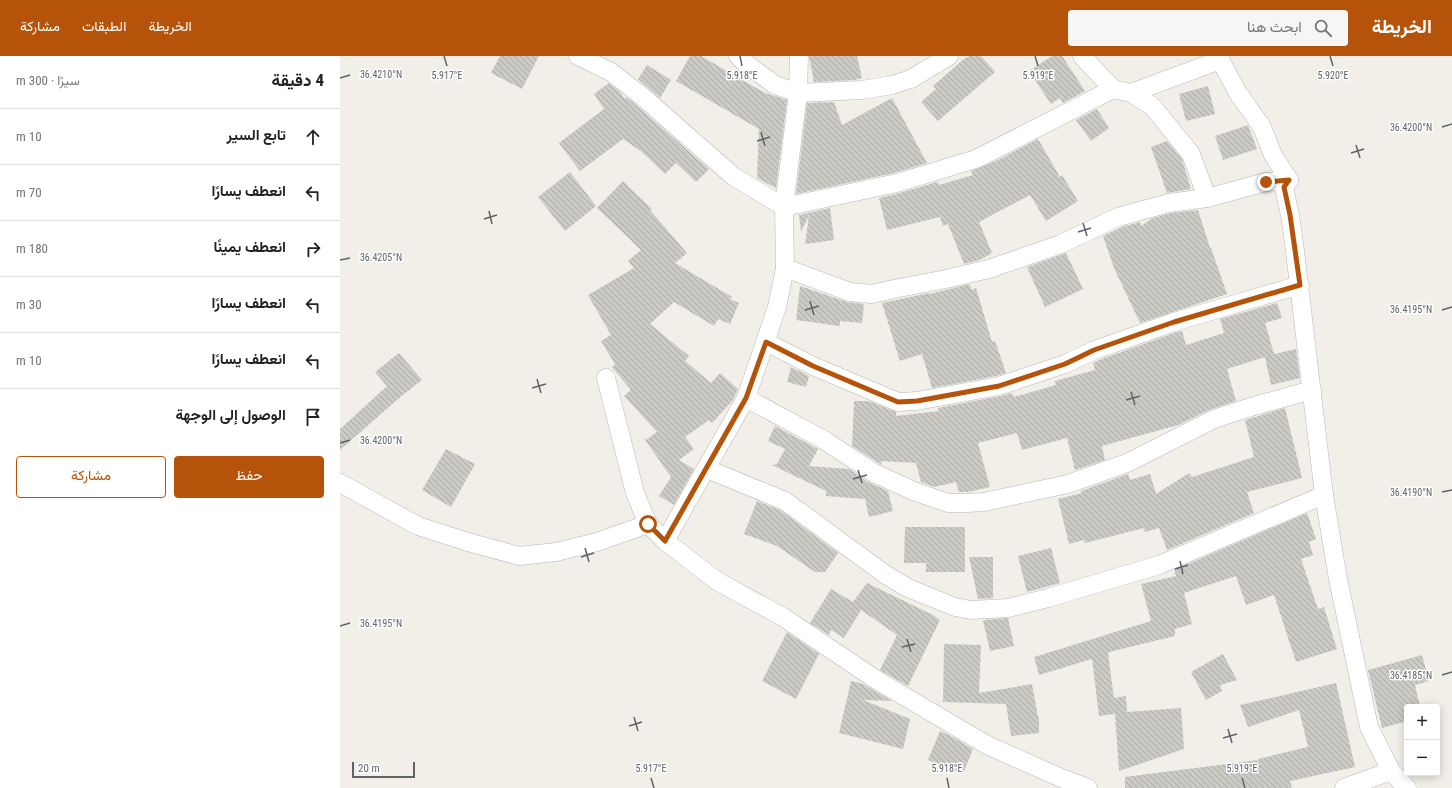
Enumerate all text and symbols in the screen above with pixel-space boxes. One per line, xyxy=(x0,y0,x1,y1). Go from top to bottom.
search box xyxy=(1068,10,1348,46)
text: الخريطة xyxy=(1372,15,1432,38)
icon: search xyxy=(1312,17,1334,39)
text: مشاركة xyxy=(20,18,60,34)
text: الطبقات xyxy=(82,18,126,34)
text: الخريطة xyxy=(148,18,192,34)
text: ابحث هنا xyxy=(1247,18,1302,36)
text: 36.4210°N xyxy=(360,69,402,80)
text: 4 دقيقة xyxy=(271,70,324,90)
text: 5.917°E xyxy=(431,70,463,81)
text: 5.918°E xyxy=(726,70,758,81)
text: 5.919°E xyxy=(1022,70,1054,81)
text: 5.920°E xyxy=(1317,70,1349,81)
text: سيرًا · 300 m xyxy=(16,73,80,88)
text: 36.4200°N xyxy=(1390,122,1432,133)
text: تابع السير xyxy=(227,126,286,144)
icon: ahead xyxy=(302,126,324,148)
text: 10 m xyxy=(16,129,42,144)
route end xyxy=(1257,173,1275,191)
text: انعطف يسارًا xyxy=(212,182,286,200)
icon: left xyxy=(302,182,324,204)
text: 70 m xyxy=(16,185,42,200)
text: انعطف يمينًا xyxy=(213,238,286,256)
icon: right xyxy=(302,238,324,260)
text: 180 m xyxy=(16,241,48,256)
text: 36.4205°N xyxy=(360,252,402,263)
text: انعطف يسارًا xyxy=(212,294,286,312)
icon: left xyxy=(302,294,324,316)
text: 30 m xyxy=(16,297,42,312)
text: 36.4195°N xyxy=(1390,304,1432,315)
text: انعطف يسارًا xyxy=(212,350,286,368)
icon: left xyxy=(302,350,324,372)
text: 10 m xyxy=(16,353,42,368)
text: الوصول إلى الوجهة xyxy=(175,406,286,424)
icon: arrive xyxy=(302,406,324,428)
text: 36.4200°N xyxy=(360,435,402,446)
button: مشاركة xyxy=(16,456,166,498)
button: حفظ xyxy=(174,456,324,498)
text: 36.4190°N xyxy=(1390,487,1432,498)
route start xyxy=(639,515,657,533)
text: 36.4195°N xyxy=(360,618,402,629)
text: 36.4185°N xyxy=(1390,670,1432,681)
map controls xyxy=(1404,704,1440,776)
button: + xyxy=(1404,704,1440,740)
button: − xyxy=(1404,740,1440,776)
scale bar xyxy=(352,760,415,779)
text: 20 m xyxy=(358,762,380,775)
text: 5.917°E xyxy=(635,763,667,774)
text: 5.918°E xyxy=(931,763,963,774)
text: 5.919°E xyxy=(1226,763,1258,774)

